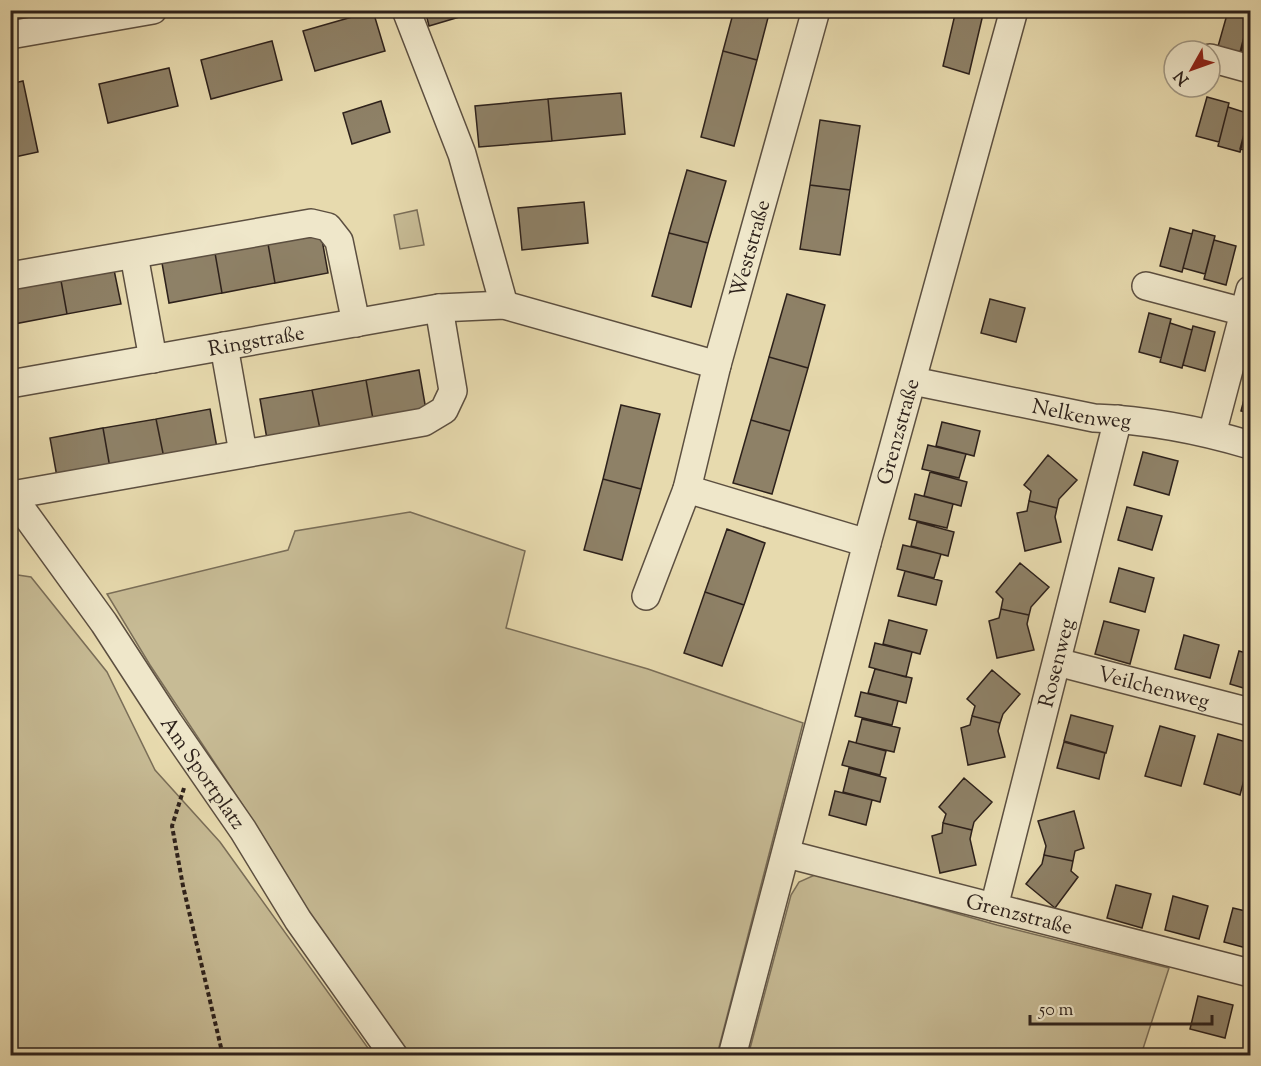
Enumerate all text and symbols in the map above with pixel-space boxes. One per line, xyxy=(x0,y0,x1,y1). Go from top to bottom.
north arrow xyxy=(1162,39,1222,99)
text: N xyxy=(1169,65,1195,89)
street label: Weststraße xyxy=(723,197,779,302)
street label: Ringstraße xyxy=(206,319,307,366)
street label: Grenzstraße xyxy=(871,376,929,489)
street label: Nelkenweg xyxy=(1029,393,1132,438)
street label: Rosenweg xyxy=(1032,615,1084,711)
street label: Veilchenweg xyxy=(1094,660,1213,718)
street label: Am Sportplatz xyxy=(152,711,251,836)
street label: Grenzstraße xyxy=(962,888,1076,944)
scale bar xyxy=(1030,988,1212,1026)
text: 50 m xyxy=(1038,998,1074,1024)

